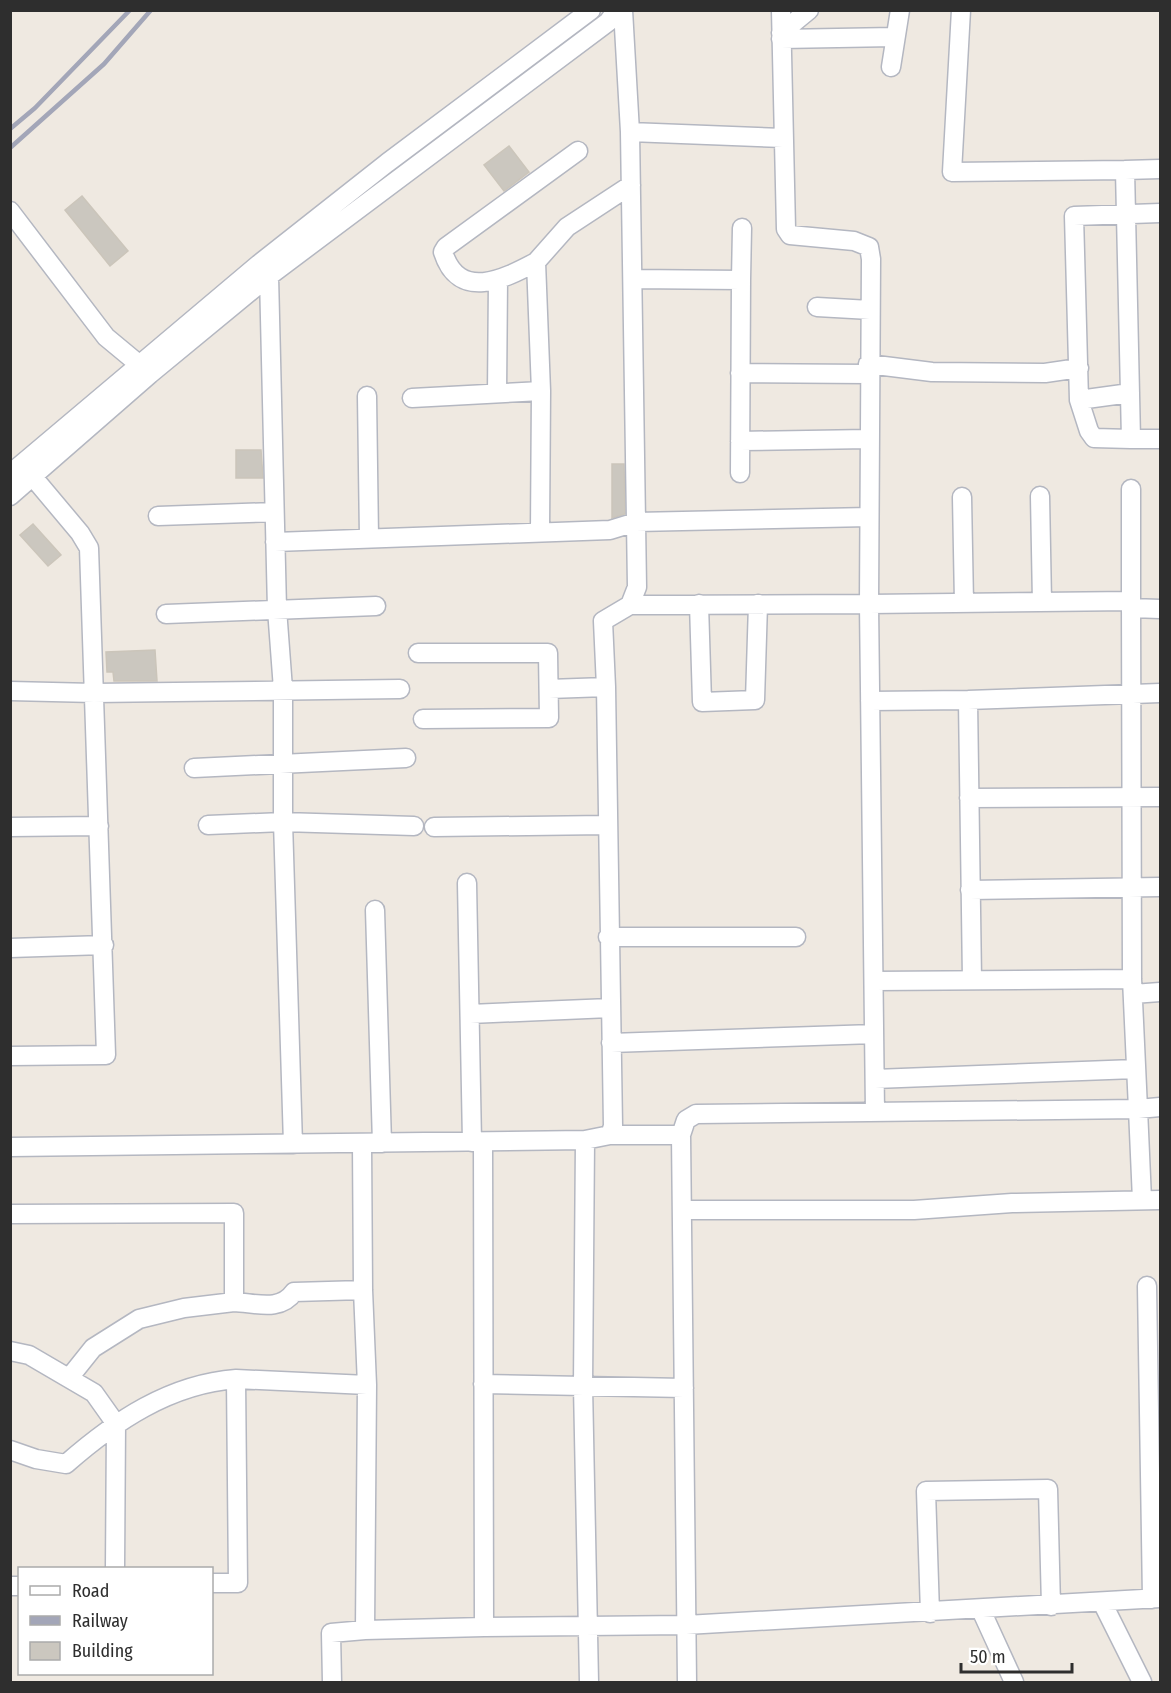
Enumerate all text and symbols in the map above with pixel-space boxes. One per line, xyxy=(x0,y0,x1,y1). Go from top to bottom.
legend xyxy=(18,1567,213,1675)
text: Road xyxy=(72,1580,109,1602)
text: Railway xyxy=(72,1610,128,1632)
scale bar xyxy=(961,1636,1072,1674)
text: Building xyxy=(72,1640,133,1662)
text: 50 m xyxy=(970,1646,1006,1668)

